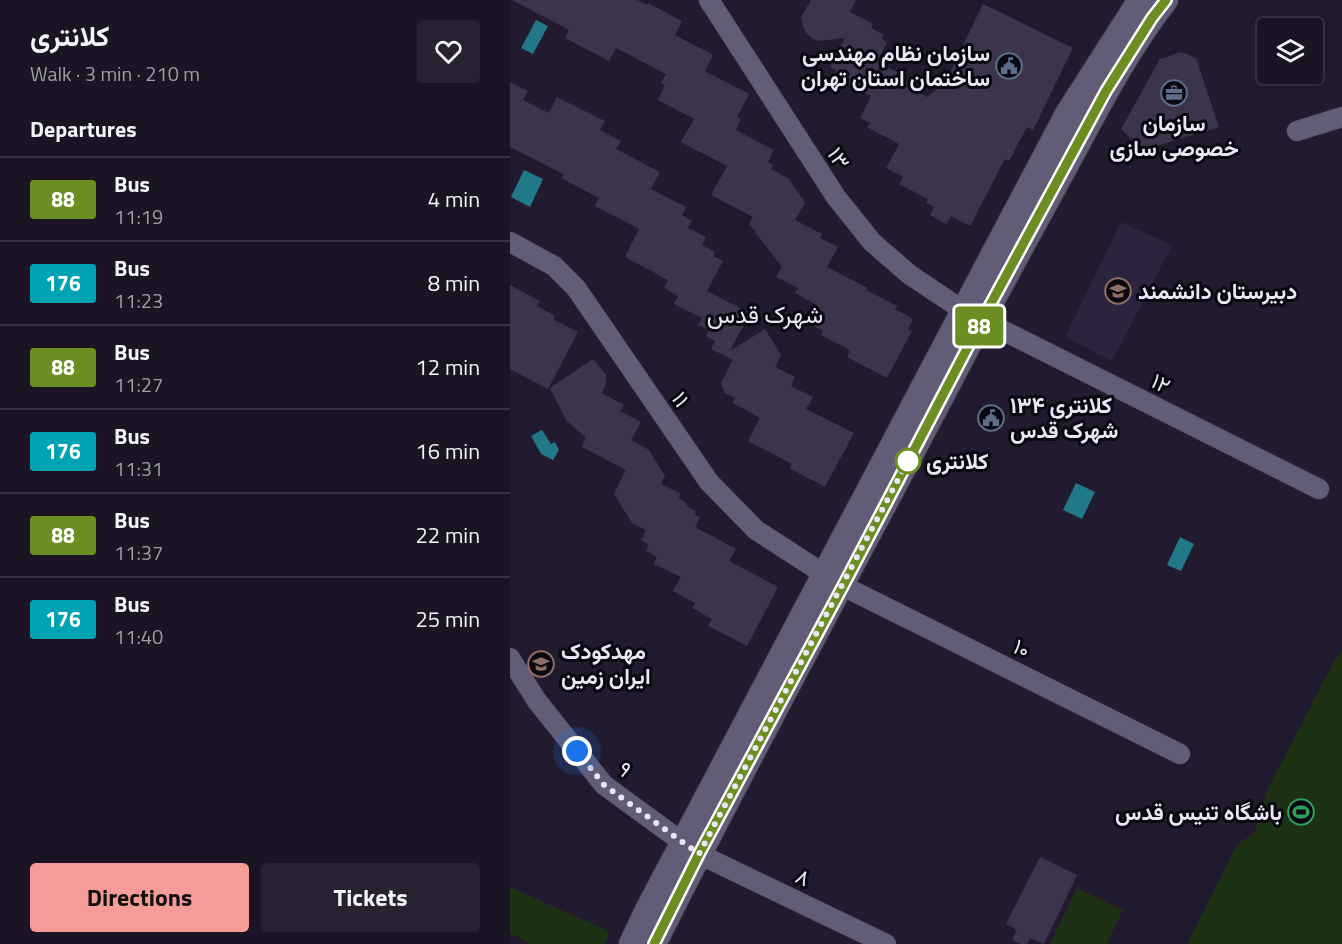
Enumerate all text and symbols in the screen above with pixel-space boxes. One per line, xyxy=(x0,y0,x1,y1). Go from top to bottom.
text: کلانتری xyxy=(30,14,109,57)
map controls xyxy=(1257,18,1323,84)
button: layers xyxy=(1257,18,1323,84)
button: heart xyxy=(417,20,480,83)
place label: سازمان نظام مهندسی ساختمان استان تهران xyxy=(801,36,990,95)
public building icon: سازمان نظام مهندسی ساختمان استان تهران xyxy=(994,51,1024,81)
text: Walk · 3 min · 210 m xyxy=(30,58,200,89)
office icon: سازمان خصوصی سازی xyxy=(1159,78,1189,108)
place label: سازمان خصوصی سازی xyxy=(1109,106,1239,165)
text: Departures xyxy=(30,112,137,146)
street label: ۱۳ xyxy=(819,140,859,176)
text: Bus xyxy=(114,167,150,201)
text: 4 min xyxy=(428,182,480,216)
text: 88 xyxy=(51,183,75,215)
text: 11:19 xyxy=(114,201,163,232)
text: Bus xyxy=(114,251,150,285)
text: 8 min xyxy=(428,266,480,300)
text: 176 xyxy=(45,267,81,299)
place label: دبیرستان دانشمند xyxy=(1138,274,1297,308)
school or university icon: دبیرستان دانشمند xyxy=(1103,276,1133,306)
text: 11:23 xyxy=(114,285,163,316)
district label: شهرک قدس xyxy=(707,296,823,332)
line badge: 88 xyxy=(952,306,1006,346)
text: 88 xyxy=(967,310,991,342)
text: Bus xyxy=(114,335,150,369)
text: 12 min xyxy=(415,350,480,384)
text: 88 xyxy=(51,351,75,383)
street label: ۱۲ xyxy=(1145,364,1177,402)
text: 11:27 xyxy=(114,369,163,400)
street label: ۱۱ xyxy=(663,384,699,414)
place label: کلانتری ۱۳۴ شهرک قدس xyxy=(1010,388,1118,447)
public building icon: کلانتری ۱۳۴ شهرک قدس xyxy=(976,403,1006,433)
text: Bus xyxy=(114,419,150,453)
text: 16 min xyxy=(415,434,480,468)
text: 176 xyxy=(45,435,81,467)
place label: کلانتری xyxy=(926,444,988,478)
marker: کلانتری xyxy=(895,448,921,474)
text: 11:31 xyxy=(114,453,163,484)
text: Bus xyxy=(114,503,150,537)
text: 22 min xyxy=(415,518,480,552)
text: 88 xyxy=(51,519,75,551)
text: 11:37 xyxy=(114,537,163,568)
text: Bus xyxy=(114,587,150,621)
text: 25 min xyxy=(415,602,480,636)
text: 176 xyxy=(45,603,81,635)
text: 11:40 xyxy=(114,621,163,652)
street label: ۱۰ xyxy=(1008,629,1036,667)
place label: مهدکودک ایران زمین xyxy=(561,634,651,693)
school or university icon: مهدکودک ایران زمین xyxy=(526,649,556,679)
your location xyxy=(562,736,592,766)
street label: ۹ xyxy=(610,753,640,785)
place label: باشگاه تنیس قدس xyxy=(1115,795,1282,829)
sports icon: باشگاه تنیس قدس xyxy=(1286,797,1316,827)
street label: ۸ xyxy=(790,859,816,895)
button: Directions xyxy=(30,863,249,932)
button: Tickets xyxy=(261,863,480,932)

